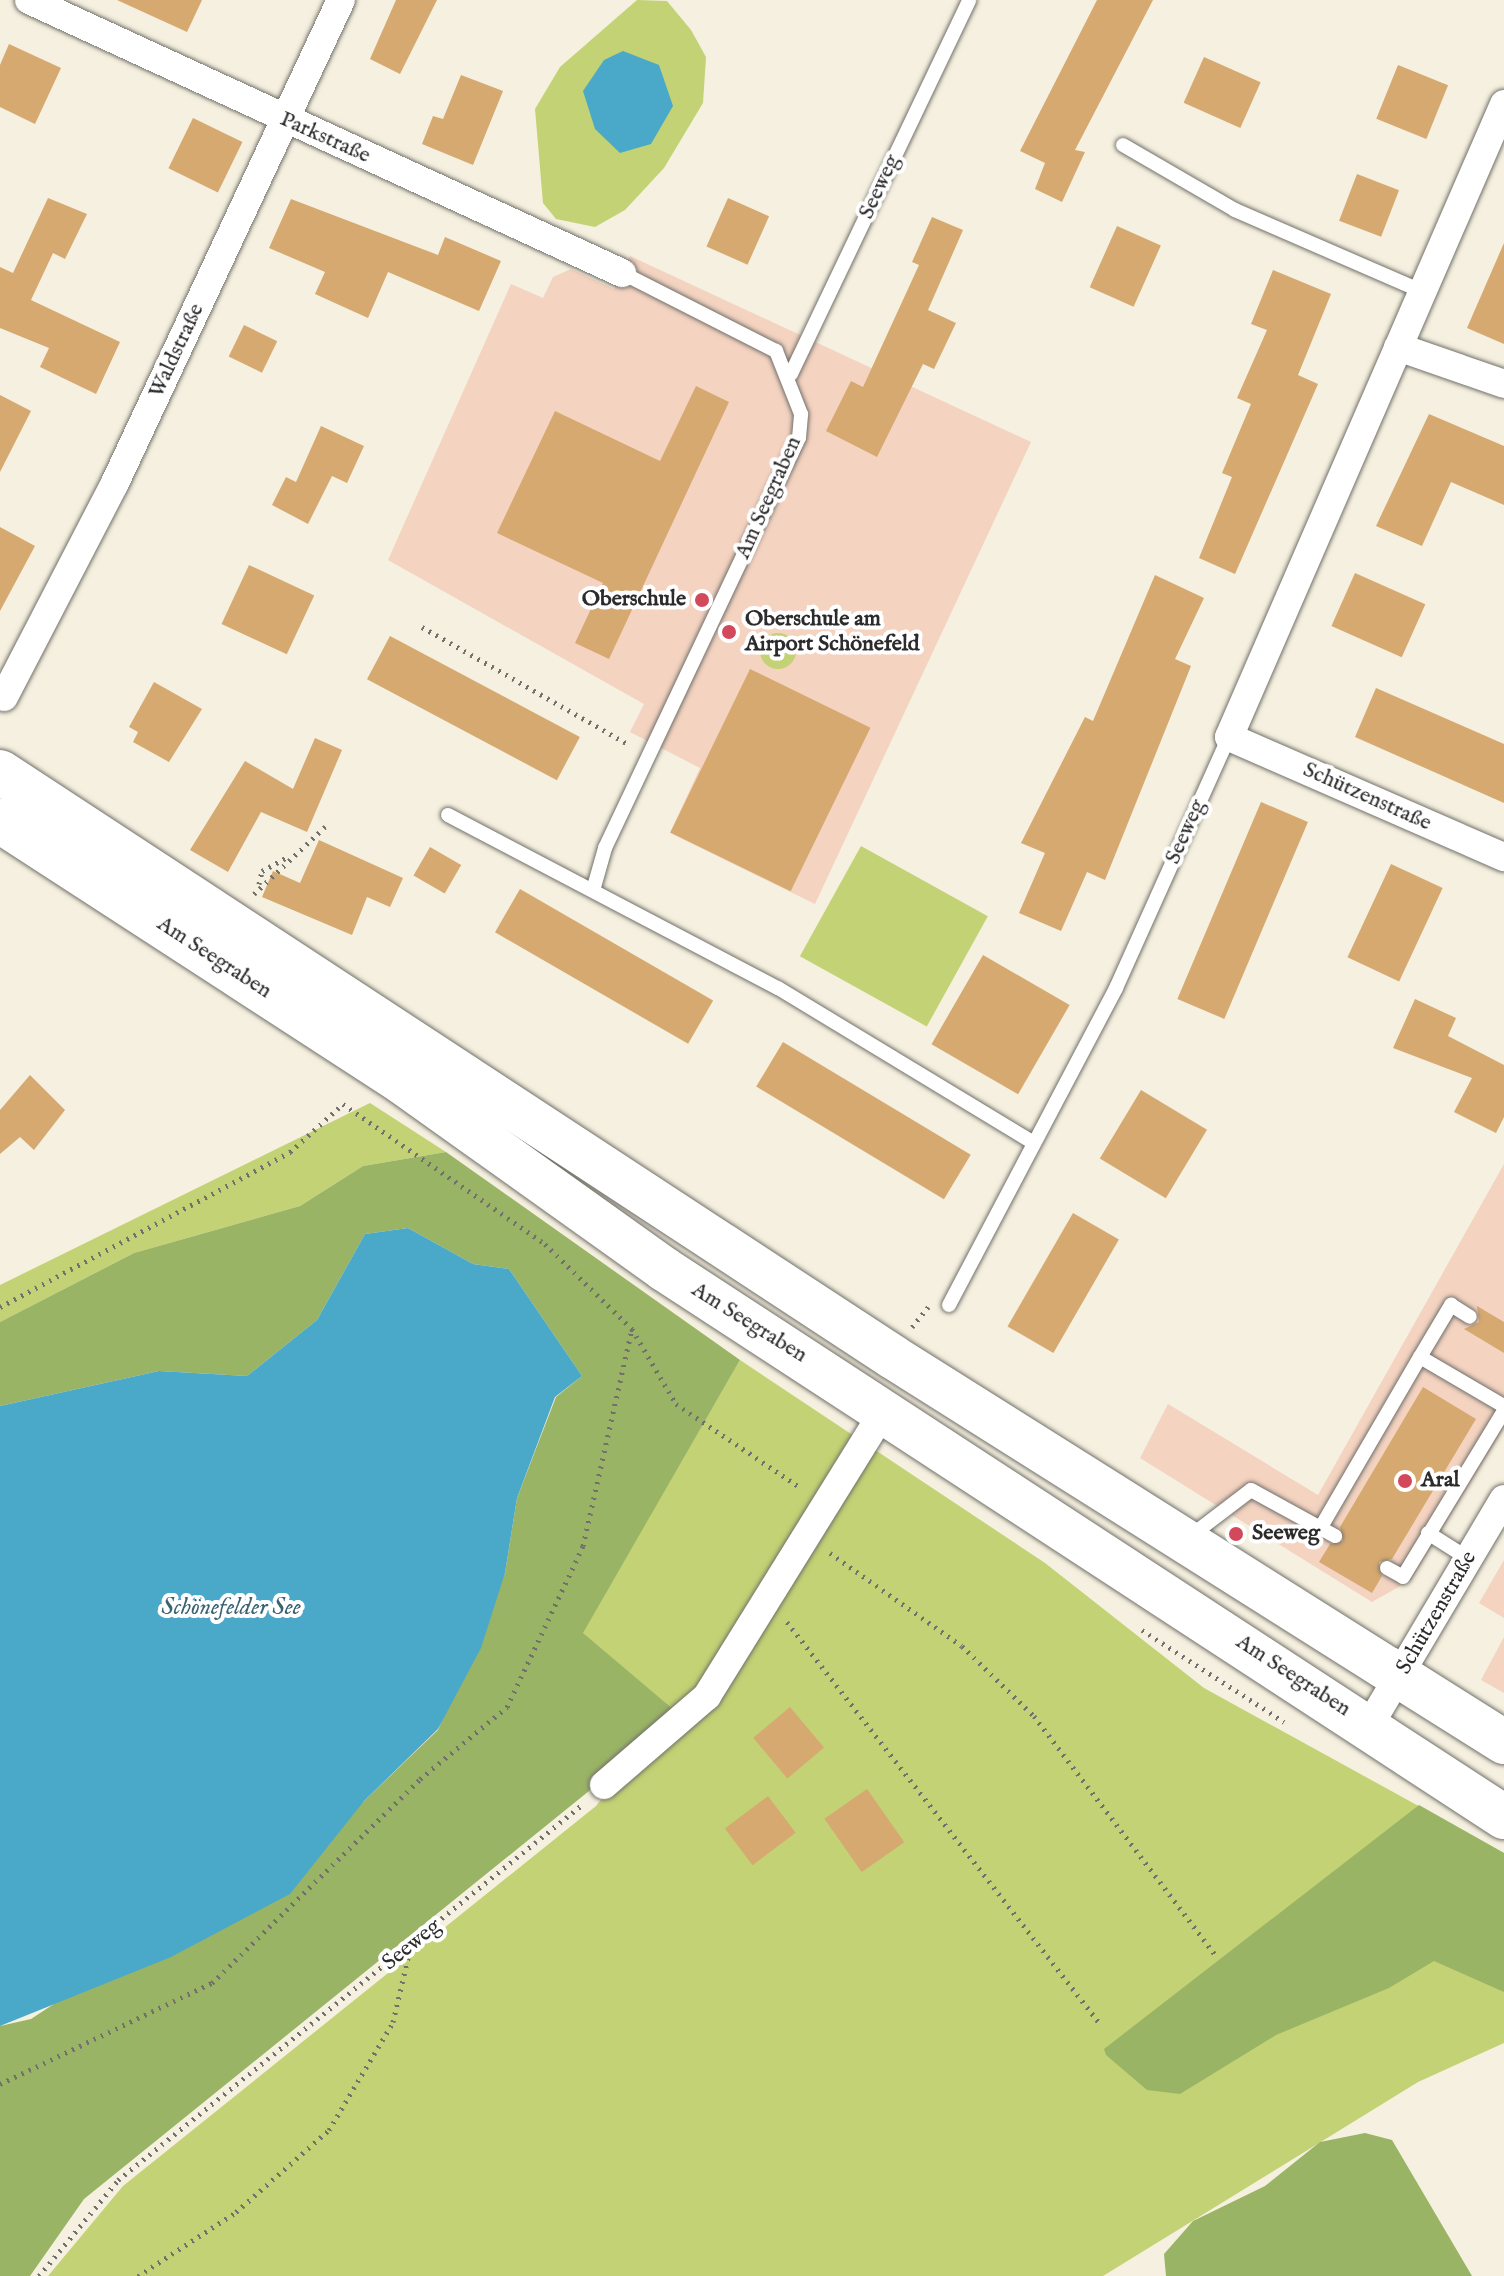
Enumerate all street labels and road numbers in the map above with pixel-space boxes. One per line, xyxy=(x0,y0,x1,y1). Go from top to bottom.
street label: Parkstraße xyxy=(276,106,374,170)
street label: Seeweg xyxy=(854,151,906,223)
street label: Waldstraße xyxy=(144,300,210,402)
street label: Am Seegraben xyxy=(730,433,808,563)
street label: Schützenstraße xyxy=(1299,757,1435,837)
street label: Seeweg xyxy=(1160,796,1212,868)
street label: Am Seegraben xyxy=(152,911,276,1005)
street label: Am Seegraben xyxy=(686,1277,812,1369)
street label: Schützenstraße xyxy=(1391,1547,1483,1679)
street label: Am Seegraben xyxy=(1231,1629,1355,1723)
street label: Seeweg xyxy=(377,1913,447,1977)

